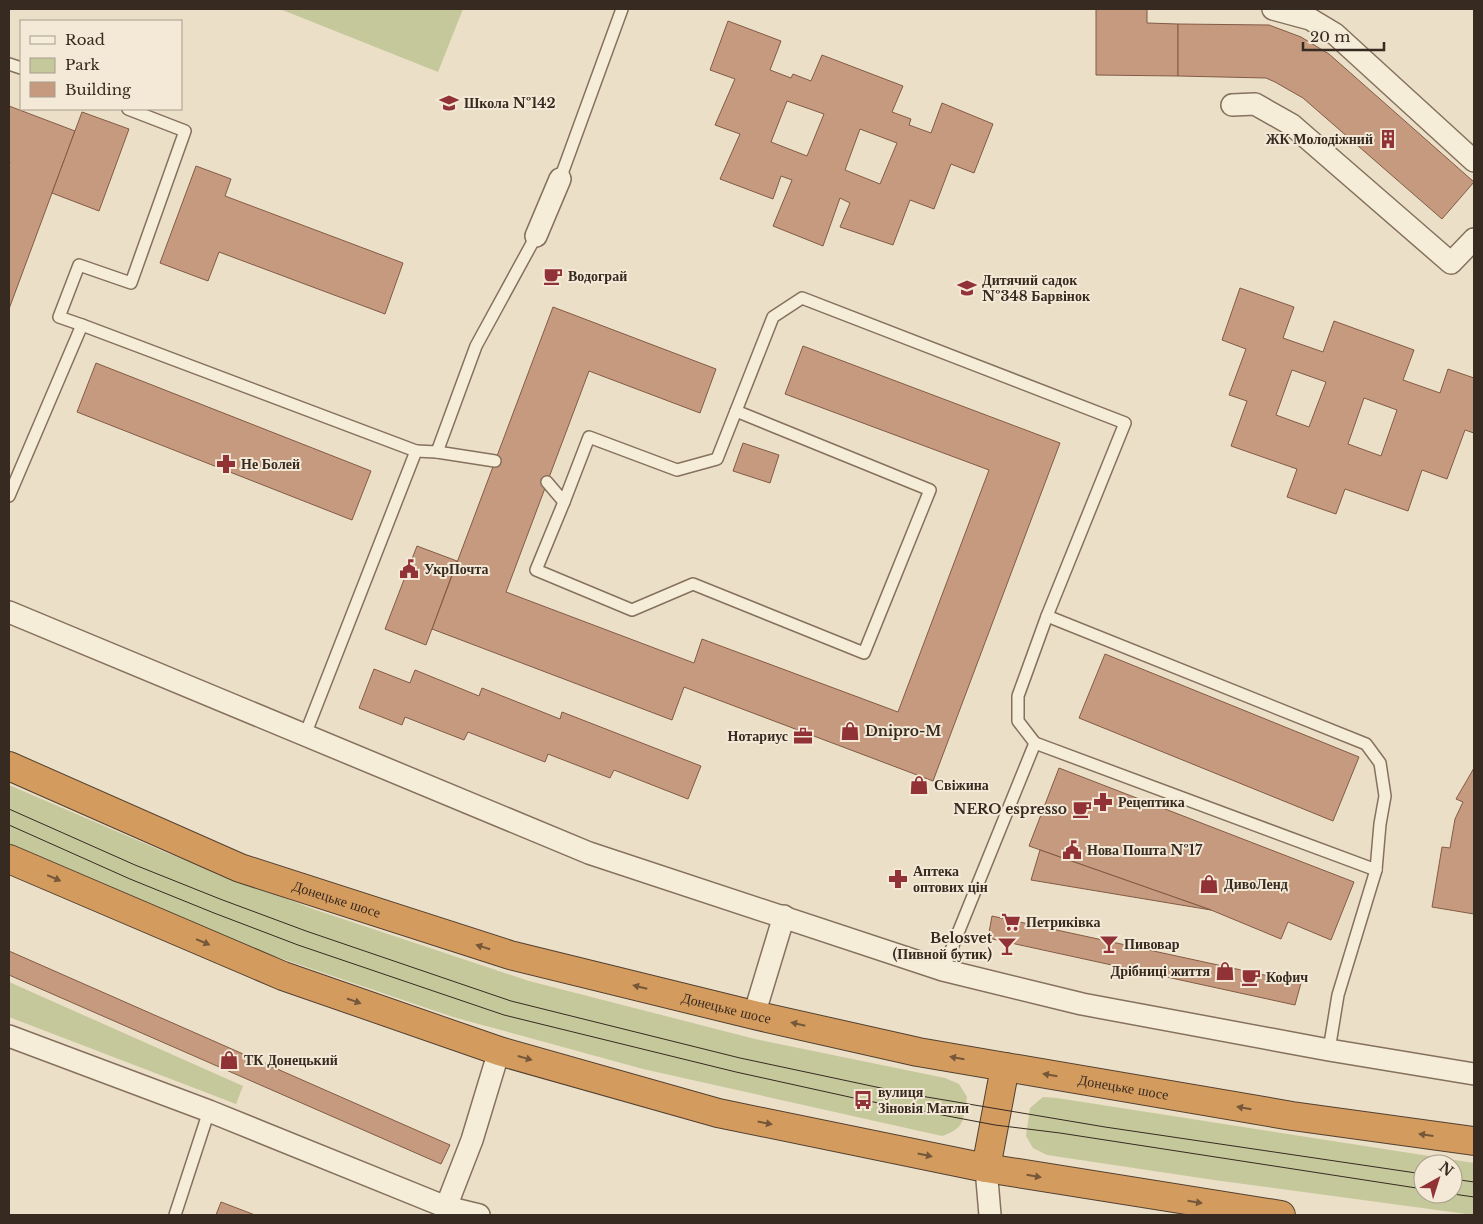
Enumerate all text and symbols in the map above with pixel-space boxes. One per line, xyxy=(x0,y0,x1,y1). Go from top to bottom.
legend xyxy=(20,20,182,110)
scale bar xyxy=(1303,20,1384,52)
text: 20 m xyxy=(1310,27,1350,46)
text: Road xyxy=(65,30,105,49)
text: Park xyxy=(65,55,101,74)
text: Building xyxy=(65,80,132,99)
school or university icon: Школа №142 xyxy=(438,92,460,114)
place label: Школа №142 xyxy=(464,94,556,112)
building icon: ЖК Молодіжний xyxy=(1377,128,1399,150)
place label: ЖК Молодіжний xyxy=(1266,130,1373,148)
cafe icon: Водограй xyxy=(542,265,564,287)
place label: Водограй xyxy=(568,267,627,285)
place label: Дитячий садок №348 Барвінок xyxy=(982,271,1091,305)
school or university icon: Дитячий садок №348 Барвінок xyxy=(956,277,978,299)
pharmacy icon: Не Болей xyxy=(215,453,237,475)
place label: Не Болей xyxy=(241,455,300,473)
public building icon: УкрПочта xyxy=(398,558,420,580)
place label: УкрПочта xyxy=(424,560,488,578)
shop icon: Dnipro-M xyxy=(839,720,861,742)
place label: Dnipro-M xyxy=(865,722,941,740)
office icon: Нотариус xyxy=(792,725,814,747)
place label: Нотариус xyxy=(728,727,788,745)
shop icon: Свіжина xyxy=(908,774,930,796)
place label: Свіжина xyxy=(934,776,989,794)
pharmacy icon: Рецептика xyxy=(1092,791,1114,813)
place label: Рецептика xyxy=(1118,793,1185,811)
cafe icon: NERO espresso xyxy=(1071,798,1093,820)
place label: NERO espresso xyxy=(953,800,1067,818)
public building icon: Нова Пошта №17 xyxy=(1061,839,1083,861)
place label: Нова Пошта №17 xyxy=(1087,841,1203,859)
place label: Аптека оптових цін xyxy=(913,862,988,896)
pharmacy icon: Аптека оптових цін xyxy=(887,868,909,890)
shop icon: ДивоЛенд xyxy=(1198,873,1220,895)
one-way arrow xyxy=(47,874,62,882)
place label: ДивоЛенд xyxy=(1224,875,1288,893)
street label: Донецьке шосе xyxy=(290,877,383,922)
supermarket icon: Петриківка xyxy=(1000,911,1022,933)
place label: Петриківка xyxy=(1026,913,1100,931)
place label: Belosvet (Пивной бутик) xyxy=(893,929,993,963)
bar icon: Пивовар xyxy=(1098,933,1120,955)
bar icon: Belosvet (Пивной бутик) xyxy=(996,935,1018,957)
place label: Пивовар xyxy=(1124,935,1180,953)
one-way arrow xyxy=(196,938,210,946)
one-way arrow xyxy=(475,942,490,950)
shop icon: Дрібниці життя xyxy=(1214,960,1236,982)
place label: Дрібниці життя xyxy=(1111,962,1210,980)
cafe icon: Кофич xyxy=(1240,966,1262,988)
place label: Кофич xyxy=(1266,968,1308,986)
one-way arrow xyxy=(633,983,648,991)
street label: Донецьке шосе xyxy=(680,989,773,1028)
one-way arrow xyxy=(347,998,362,1005)
one-way arrow xyxy=(790,1020,806,1028)
shop icon: ТК Донецький xyxy=(218,1049,240,1071)
place label: ТК Донецький xyxy=(244,1051,338,1069)
one-way arrow xyxy=(517,1054,533,1062)
one-way arrow xyxy=(949,1054,965,1062)
one-way arrow xyxy=(1041,1070,1057,1078)
street label: Донецьке шосе xyxy=(1077,1071,1170,1104)
place label: вулиця Зіновія Матли xyxy=(878,1083,969,1117)
bus stop icon: вулиця Зіновія Матли xyxy=(852,1089,874,1111)
one-way arrow xyxy=(1236,1103,1252,1111)
one-way arrow xyxy=(758,1119,773,1127)
one-way arrow xyxy=(1418,1130,1434,1138)
one-way arrow xyxy=(917,1152,933,1160)
north arrow xyxy=(1413,1154,1463,1204)
text: N xyxy=(1435,1158,1457,1180)
one-way arrow xyxy=(1027,1173,1043,1181)
one-way arrow xyxy=(1187,1198,1203,1206)

